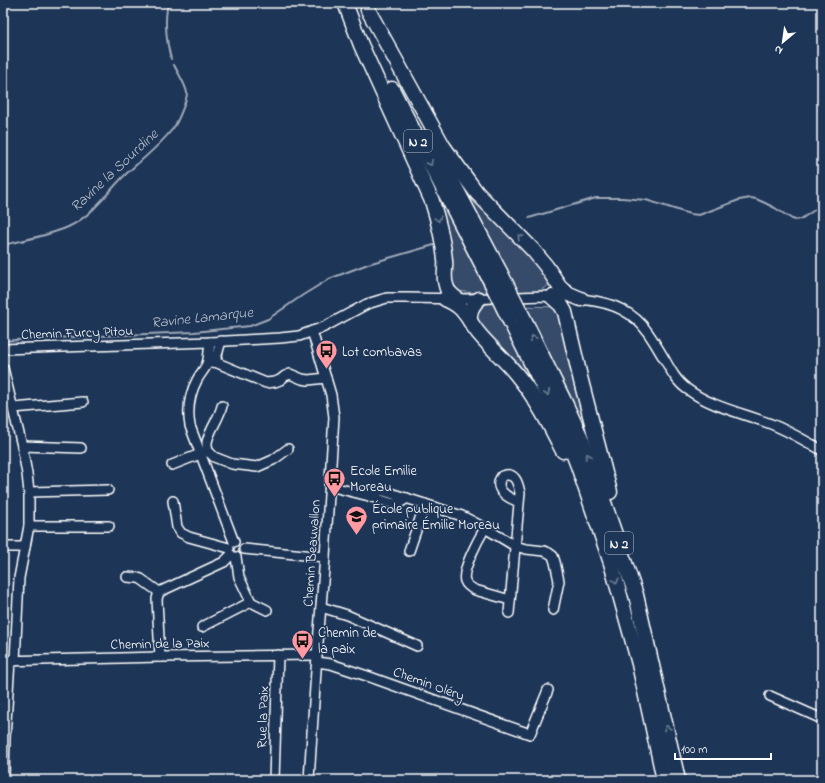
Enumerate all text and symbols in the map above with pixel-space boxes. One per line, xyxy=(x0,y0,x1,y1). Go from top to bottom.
north arrow xyxy=(763,22,803,62)
text: N xyxy=(772,41,786,59)
water label: Ravine la Sourdine xyxy=(66,123,164,217)
road number: N 2 xyxy=(404,130,432,152)
one-way arrow xyxy=(425,159,432,166)
one-way arrow xyxy=(433,216,441,222)
one-way arrow xyxy=(517,234,525,242)
water label: Ravine Lamarque xyxy=(150,302,255,334)
street label: Chemin Furcy Pitou xyxy=(21,321,133,347)
one-way arrow xyxy=(530,335,538,342)
bus stop icon: Lot combavas xyxy=(314,338,340,371)
place label: Lot combavas xyxy=(342,342,422,363)
one-way arrow xyxy=(542,389,549,397)
one-way arrow xyxy=(585,452,593,460)
place label: Ecole Emilie Moreau xyxy=(350,461,417,498)
bus stop icon: Ecole Emilie Moreau xyxy=(321,465,347,498)
street label: Chemin Beauvallon xyxy=(298,499,327,607)
place label: École publique primaire Émilie Moreau xyxy=(372,499,500,536)
school or university icon: École publique primaire Émilie Moreau xyxy=(343,503,369,536)
road number: N 2 xyxy=(605,532,633,554)
one-way arrow xyxy=(611,577,620,584)
place label: Chemin de la paix xyxy=(318,623,377,660)
bus stop icon: Chemin de la paix xyxy=(289,627,315,660)
street label: Chemin de la Paix xyxy=(110,633,210,656)
street label: Chemin Oléry xyxy=(390,662,467,708)
street label: Rue la Paix xyxy=(252,685,275,749)
one-way arrow xyxy=(663,725,671,731)
scale bar xyxy=(675,735,771,761)
text: 100 m xyxy=(681,741,708,759)

